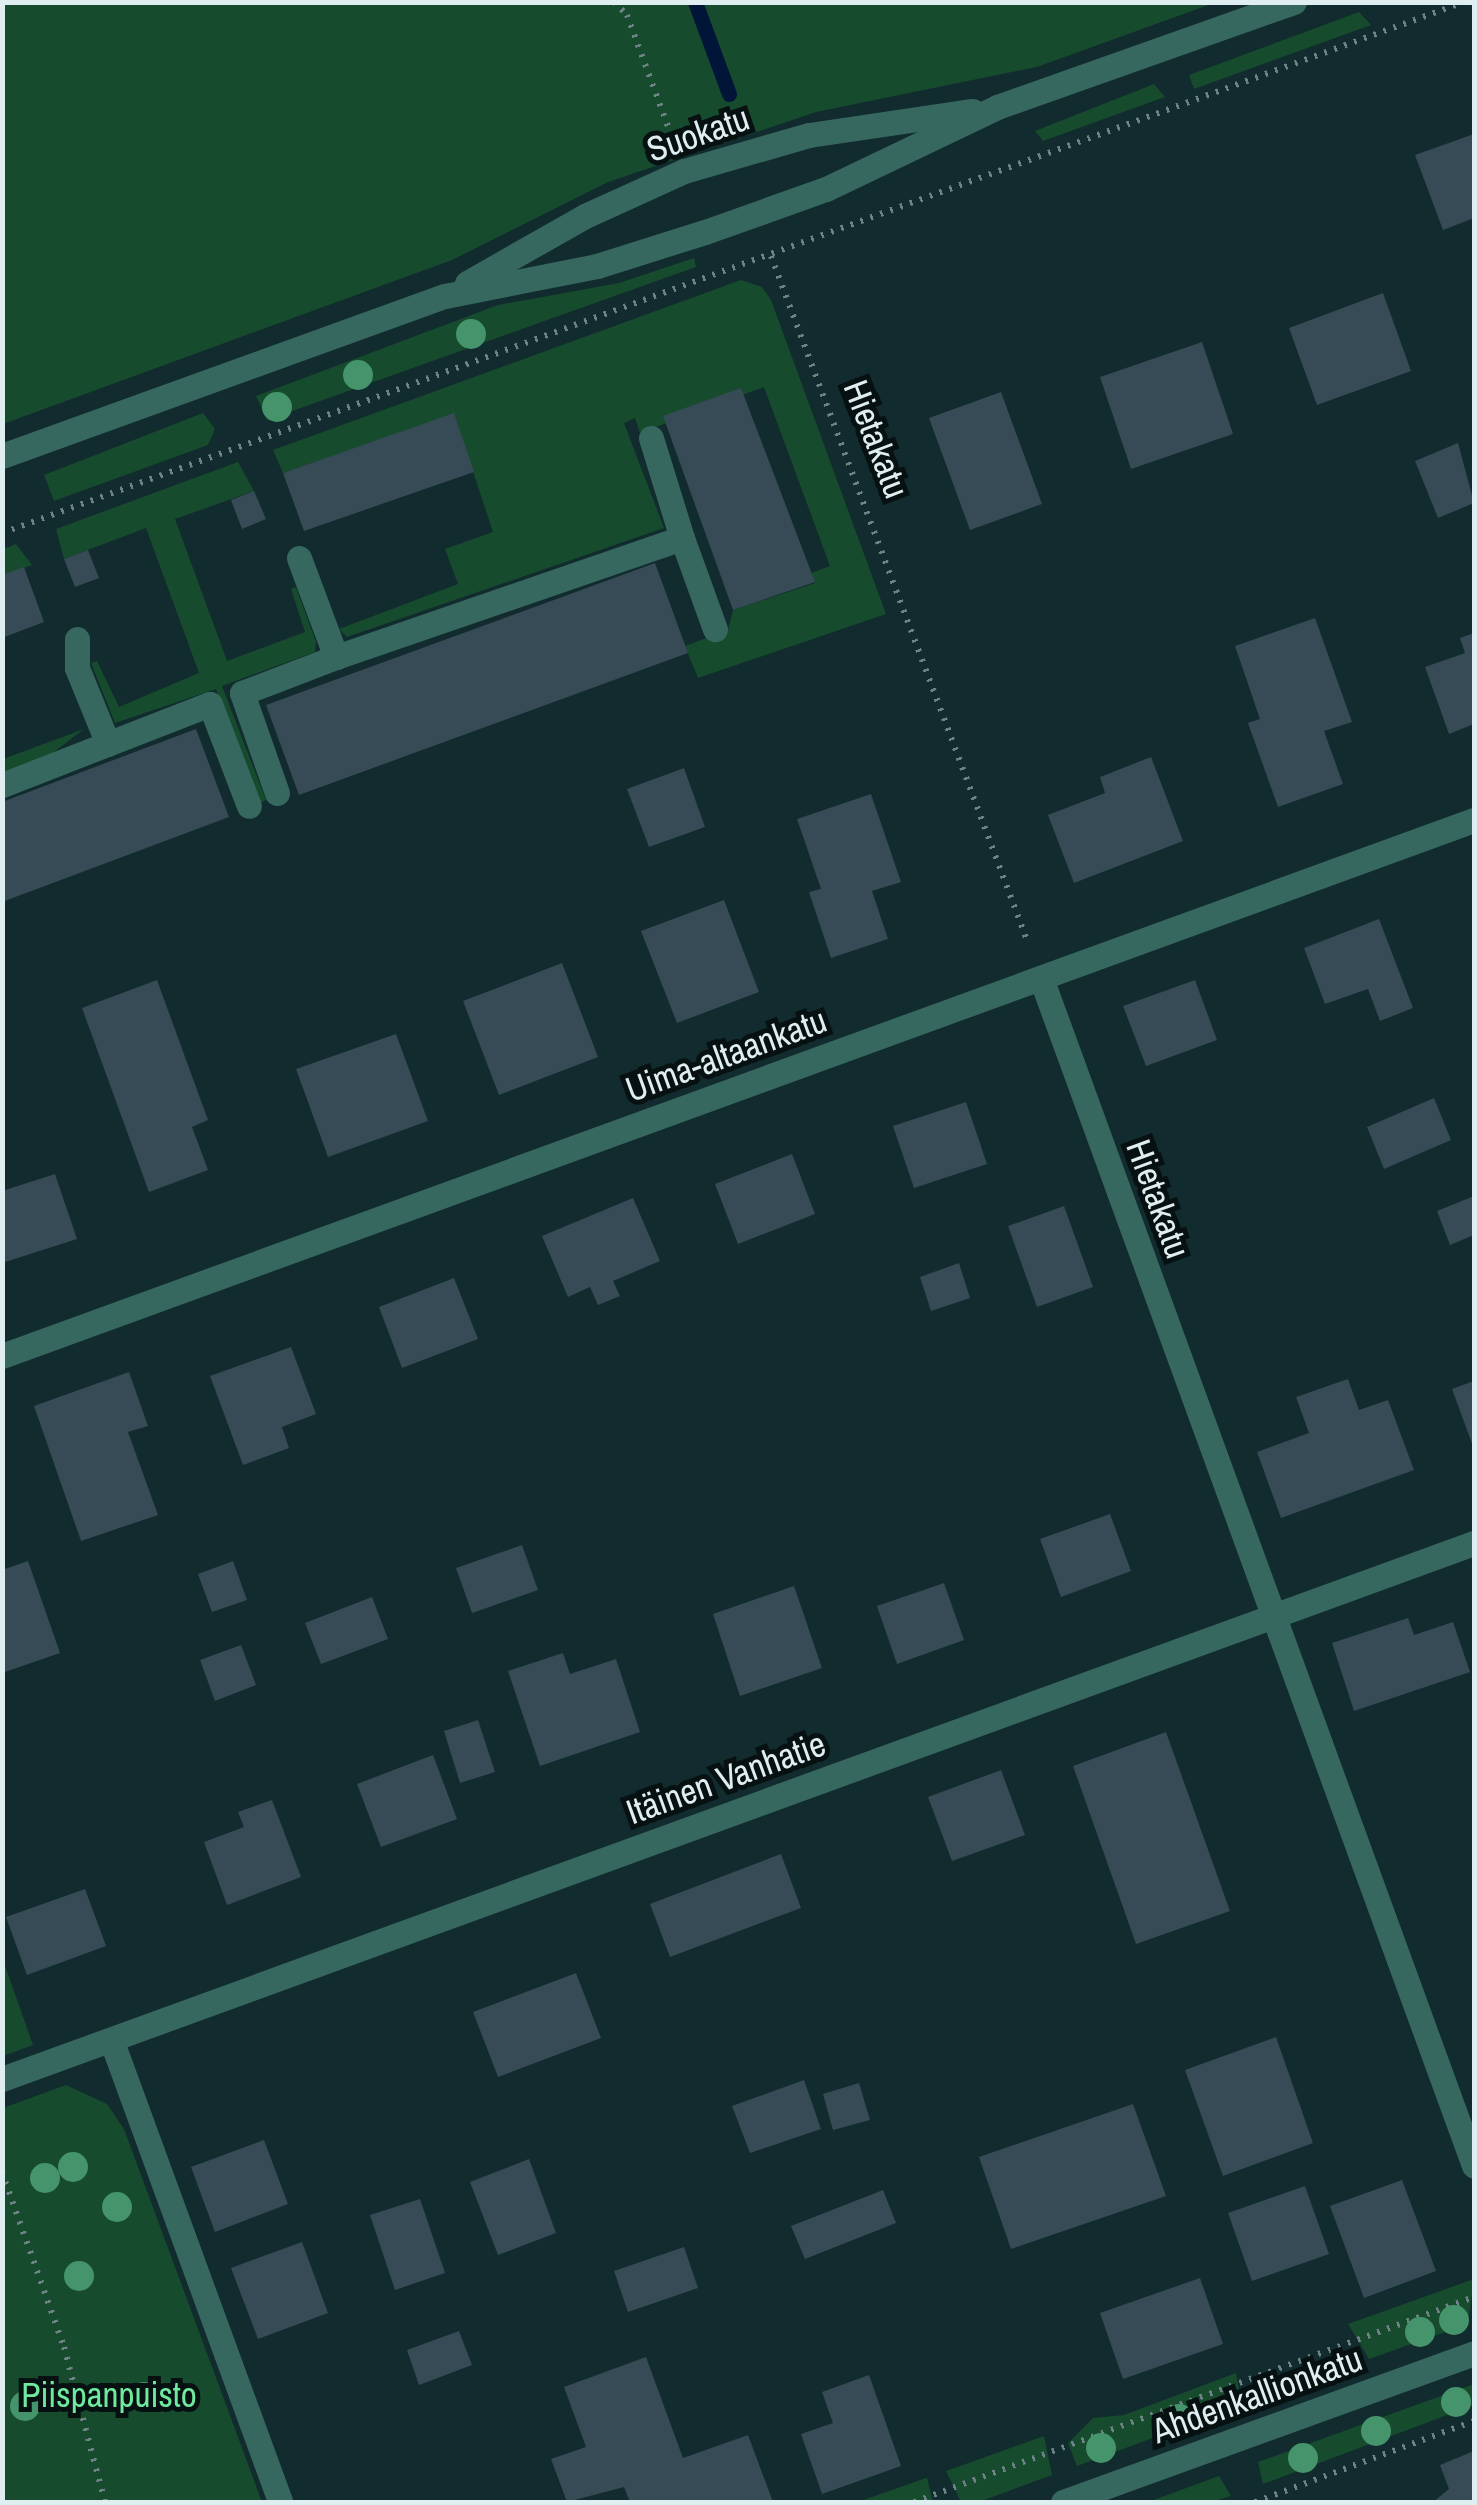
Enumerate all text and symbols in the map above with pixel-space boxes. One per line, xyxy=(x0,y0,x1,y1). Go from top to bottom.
street label: Suokatu xyxy=(641,97,755,171)
street label: Hietakatu xyxy=(834,374,918,504)
street label: Uima-altaankatu xyxy=(620,999,832,1111)
street label: Hietakatu xyxy=(1117,1134,1199,1264)
street label: Itäinen Vanhatie xyxy=(621,1723,831,1833)
street label: Ahdenkallionkatu xyxy=(1146,2338,1368,2452)
park label: Piispanpuisto xyxy=(21,2374,197,2416)

